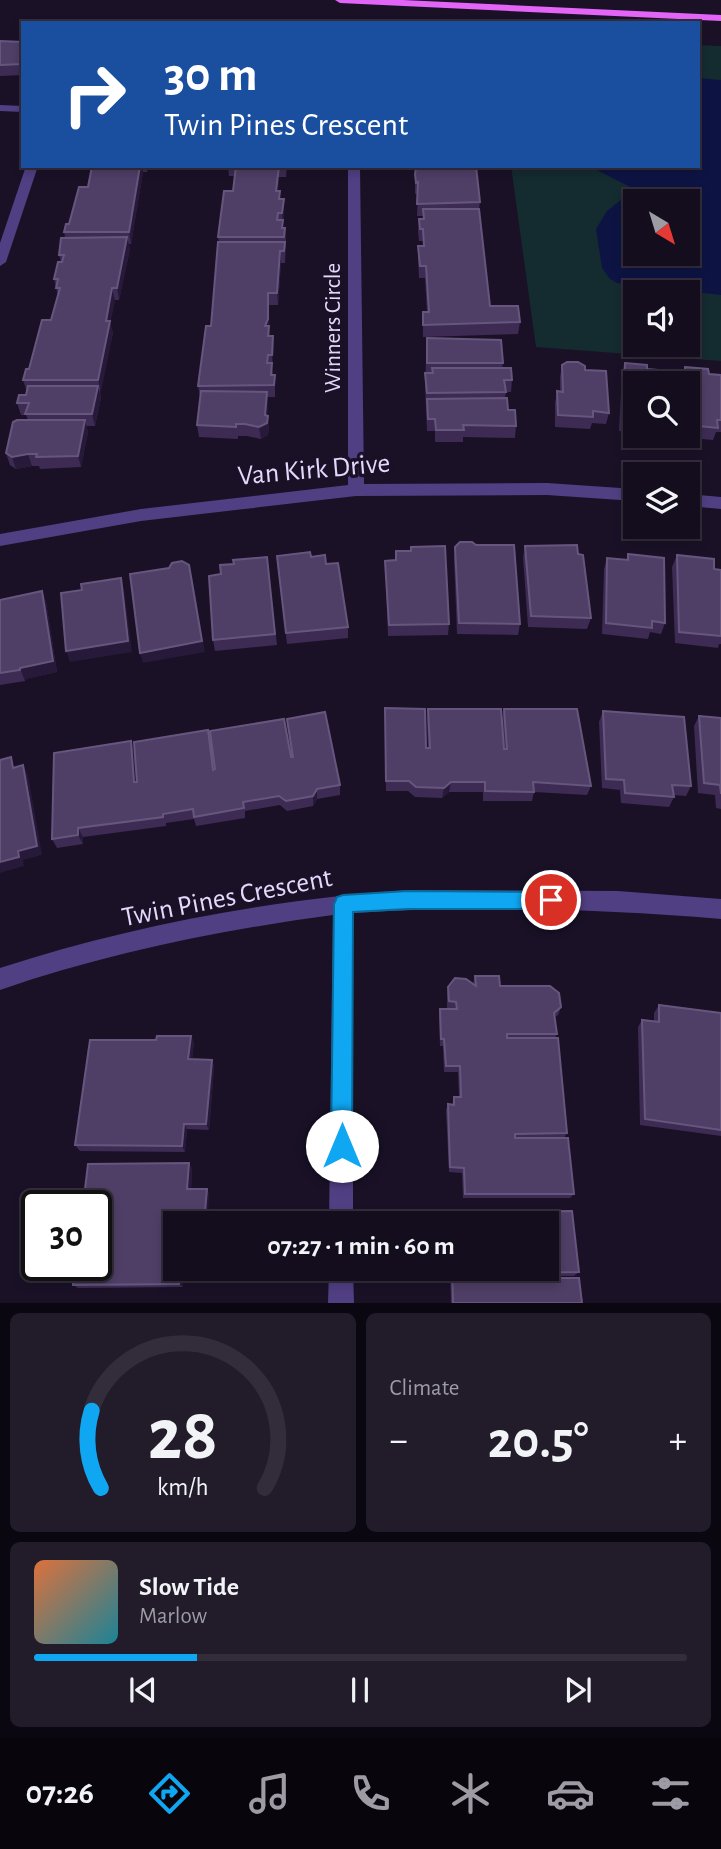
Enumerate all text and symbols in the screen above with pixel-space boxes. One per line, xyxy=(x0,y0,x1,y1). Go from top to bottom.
icon: right xyxy=(49,49,140,140)
text: 30 m xyxy=(164,51,258,100)
text: Twin Pines Crescent xyxy=(164,109,408,141)
north arrow xyxy=(623,189,700,266)
map controls xyxy=(623,189,700,539)
street label: Winners Circle xyxy=(322,263,345,393)
button: sound xyxy=(623,280,700,357)
button: search xyxy=(623,371,700,448)
street label: Van Kirk Drive xyxy=(237,449,391,491)
button: layers xyxy=(623,462,700,539)
street label: Twin Pines Crescent xyxy=(119,864,335,932)
pin xyxy=(521,870,581,930)
icon: arrive xyxy=(532,881,570,919)
position arrow xyxy=(305,1109,379,1183)
speed limit sign: 30 xyxy=(21,1190,112,1281)
text: 07:27 · 1 min · 60 m xyxy=(267,1233,455,1259)
text: Climate xyxy=(390,1377,459,1400)
text: 28 xyxy=(148,1401,218,1474)
text: 20.5° xyxy=(488,1415,589,1467)
text: − xyxy=(390,1422,408,1460)
text: + xyxy=(669,1422,687,1460)
text: km/h xyxy=(157,1475,209,1500)
text: Slow Tide xyxy=(139,1574,239,1600)
text: Marlow xyxy=(139,1605,207,1628)
icon: previous xyxy=(124,1671,162,1709)
icon: pause xyxy=(341,1671,379,1709)
icon: next xyxy=(559,1671,597,1709)
icon: directions xyxy=(145,1769,194,1818)
icon: music xyxy=(245,1769,294,1818)
icon: phone xyxy=(346,1769,395,1818)
icon: climate xyxy=(446,1769,495,1818)
icon: car xyxy=(546,1769,595,1818)
icon: filters xyxy=(646,1769,695,1818)
text: 07:26 xyxy=(26,1777,94,1809)

